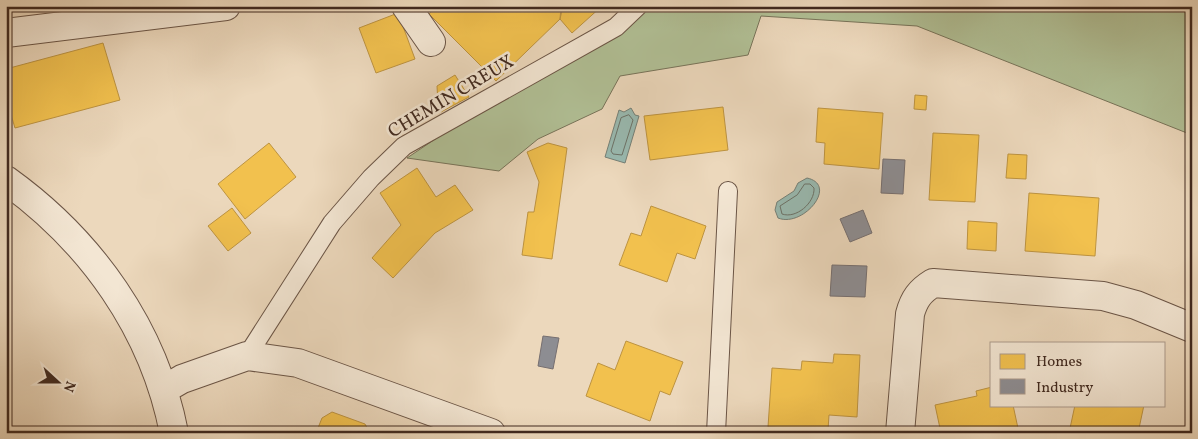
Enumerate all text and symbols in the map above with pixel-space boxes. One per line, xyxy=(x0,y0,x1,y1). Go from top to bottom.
street label: CHEMIN CREUX xyxy=(383,49,519,145)
legend xyxy=(990,342,1166,406)
text: Homes xyxy=(1036,352,1082,373)
north arrow xyxy=(32,356,82,406)
text: N xyxy=(58,378,79,394)
text: Industry xyxy=(1036,378,1093,399)

